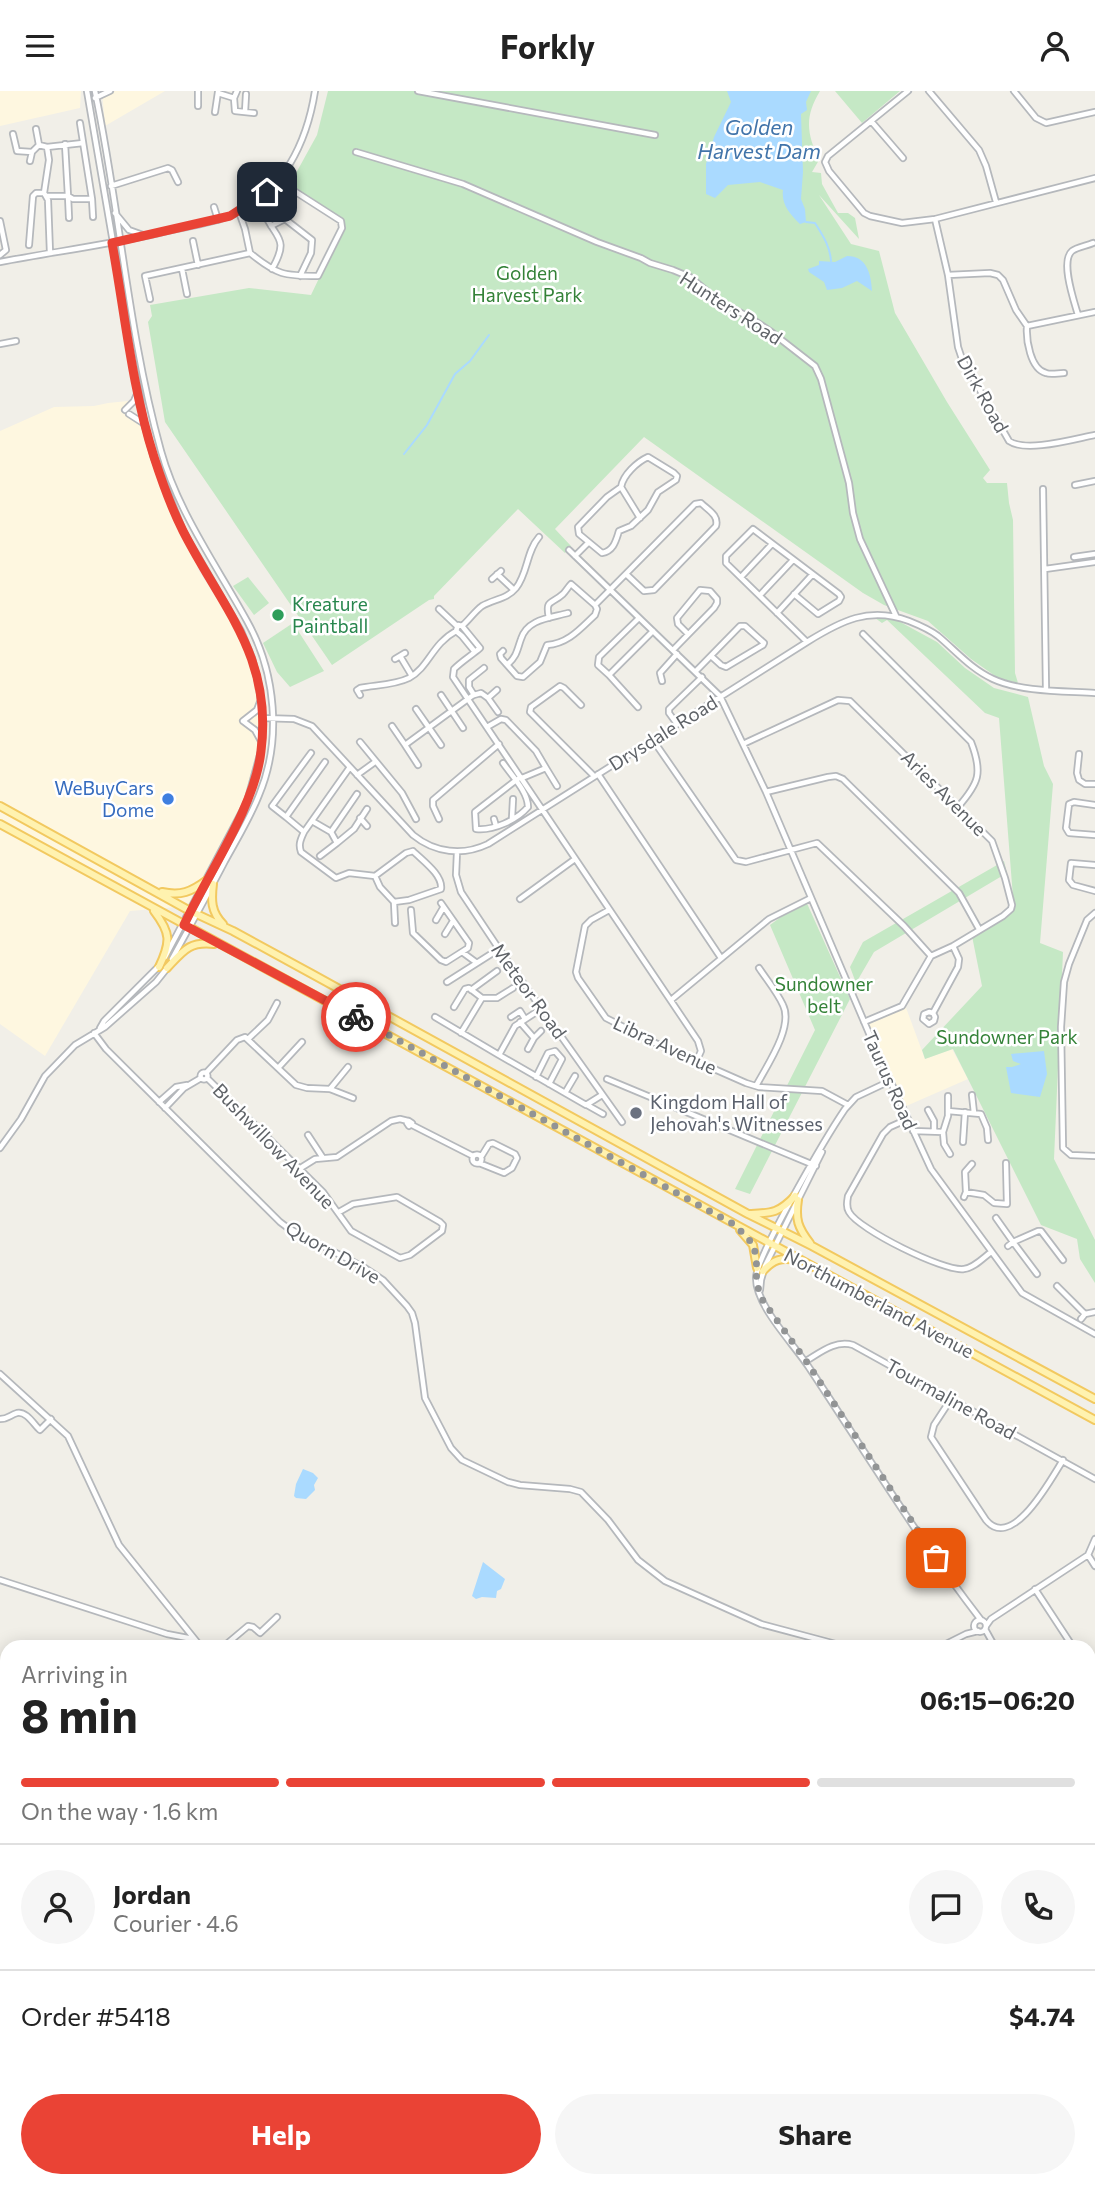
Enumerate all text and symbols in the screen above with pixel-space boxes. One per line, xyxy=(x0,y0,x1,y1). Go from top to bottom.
text: Forkly xyxy=(500,26,595,66)
icon: menu xyxy=(21,27,59,65)
icon: person xyxy=(1036,27,1074,65)
water label: Golden Harvest Dam xyxy=(697,114,821,163)
pin xyxy=(237,162,297,222)
icon: home xyxy=(248,173,286,211)
park label: Golden Harvest Park xyxy=(472,261,582,306)
street label: Hunters Road xyxy=(676,266,787,349)
street label: Dirk Road xyxy=(953,351,1014,436)
place label: Kreature Paintball xyxy=(292,592,368,637)
marker: Kreature Paintball xyxy=(270,607,286,623)
street label: Drysdale Road xyxy=(604,690,721,775)
street label: Aries Avenue xyxy=(897,745,992,840)
place label: WeBuyCars Dome xyxy=(54,776,154,821)
marker: WeBuyCars Dome xyxy=(160,791,176,807)
street label: Meteor Road xyxy=(487,938,572,1043)
park label: Sundowner belt xyxy=(775,972,874,1017)
courier xyxy=(321,982,391,1052)
icon: bike xyxy=(337,998,375,1036)
street label: Libra Avenue xyxy=(610,1011,721,1078)
park label: Sundowner Park xyxy=(936,1025,1078,1048)
street label: Taurus Road xyxy=(858,1027,923,1133)
street label: Bushwillow Avenue xyxy=(209,1078,340,1213)
place label: Kingdom Hall of Jehovah's Witnesses xyxy=(650,1090,823,1135)
marker: Kingdom Hall of Jehovah's Witnesses xyxy=(628,1105,644,1121)
street label: Quorn Drive xyxy=(282,1215,385,1288)
street label: Northumberland Avenue xyxy=(780,1243,978,1362)
street label: Tourmaline Road xyxy=(882,1353,1020,1444)
pin xyxy=(906,1528,966,1588)
icon: bag xyxy=(917,1539,955,1577)
text: Arriving in xyxy=(21,1660,128,1688)
text: 06:15–06:20 xyxy=(920,1684,1075,1715)
text: 8 min xyxy=(21,1686,138,1742)
text: On the way · 1.6 km xyxy=(21,1797,218,1825)
button: person xyxy=(21,1870,95,1944)
button: chat xyxy=(909,1870,983,1944)
button: phone xyxy=(1001,1870,1075,1944)
text: Jordan xyxy=(113,1878,191,1909)
text: Courier · 4.6 xyxy=(113,1909,239,1937)
text: Order #5418 xyxy=(21,2000,171,2031)
text: $4.74 xyxy=(1009,2000,1075,2031)
button: Help xyxy=(21,2094,541,2174)
button: Share xyxy=(555,2094,1075,2174)

